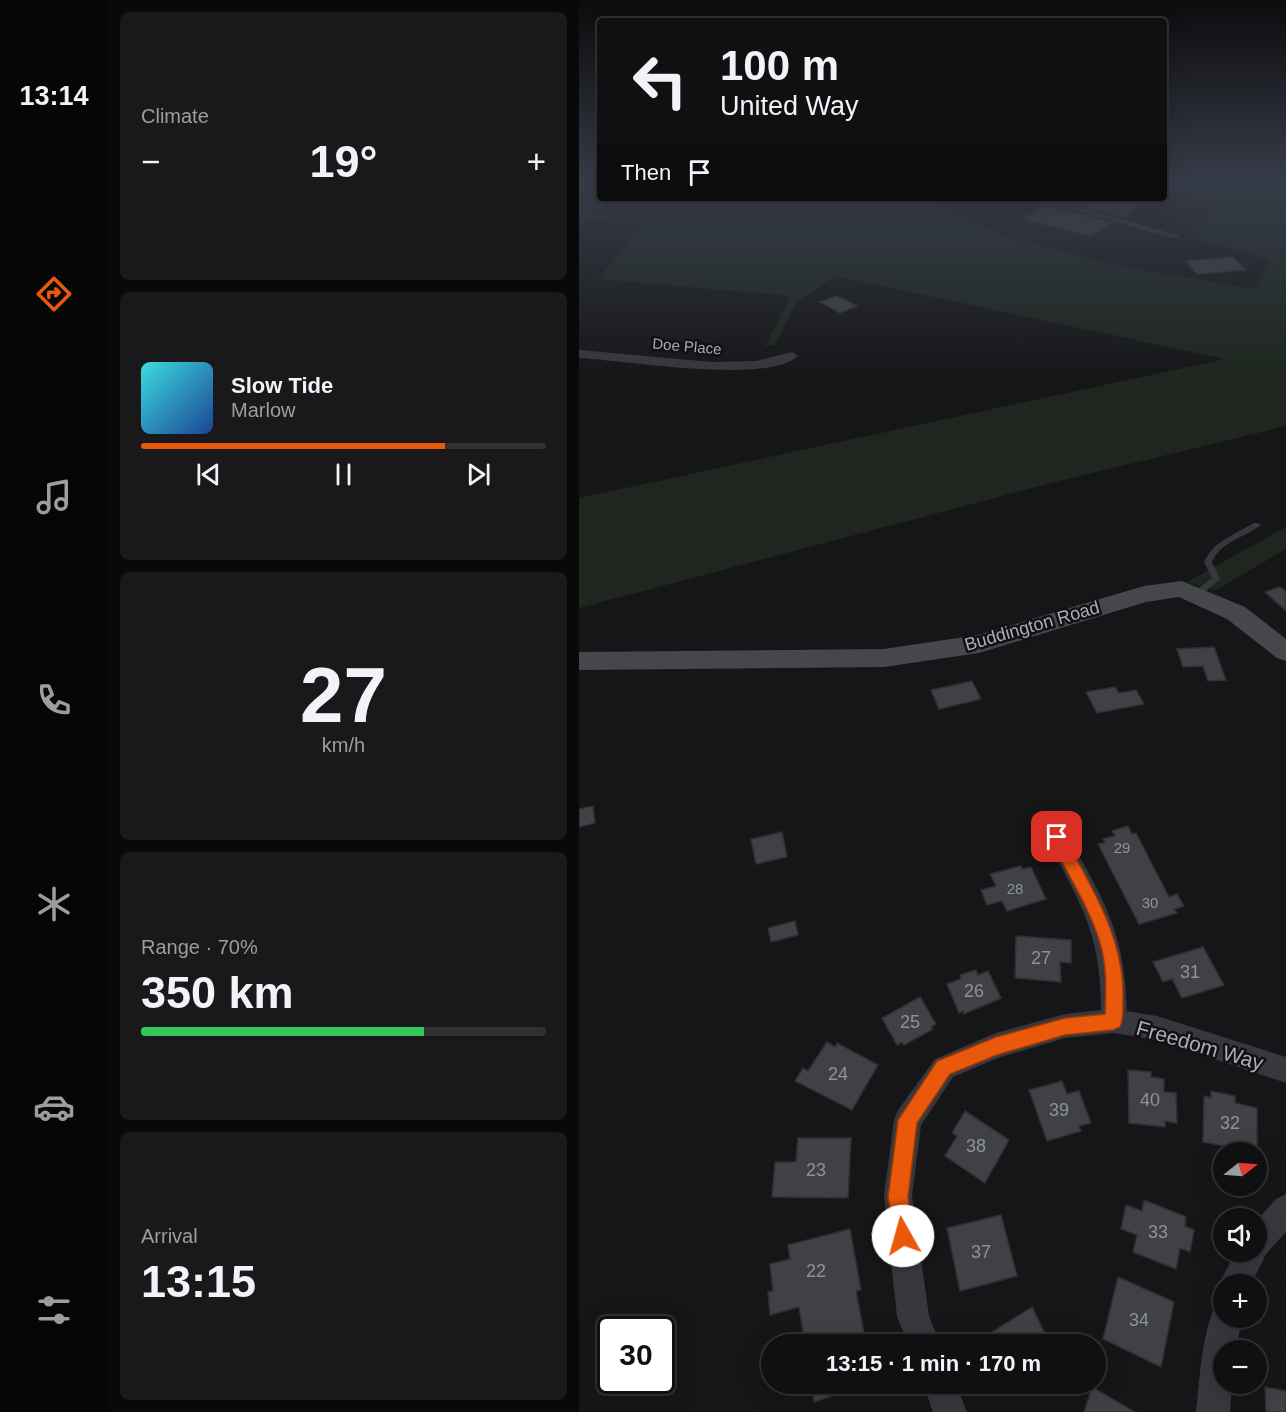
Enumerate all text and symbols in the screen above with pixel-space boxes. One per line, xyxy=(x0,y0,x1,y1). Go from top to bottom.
icon: left xyxy=(621,42,699,120)
text: 100 m xyxy=(720,42,839,89)
text: 13:14 xyxy=(19,81,89,111)
text: United Way xyxy=(720,91,859,121)
text: Climate xyxy=(141,105,209,127)
text: 19° xyxy=(309,136,378,187)
text: − xyxy=(141,143,160,180)
text: + xyxy=(527,143,546,180)
icon: arrive xyxy=(683,156,716,189)
text: Then xyxy=(621,160,671,185)
icon: directions xyxy=(33,273,75,315)
street label: Doe Place xyxy=(652,335,722,357)
text: Slow Tide xyxy=(231,373,333,398)
text: Marlow xyxy=(231,399,295,421)
icon: previous xyxy=(192,458,225,491)
icon: pause xyxy=(327,458,360,491)
icon: next xyxy=(462,458,495,491)
icon: music xyxy=(33,476,75,518)
street label: Buddington Road xyxy=(962,597,1102,655)
text: 27 xyxy=(300,651,387,739)
icon: phone xyxy=(33,679,75,721)
text: km/h xyxy=(322,734,365,756)
pin xyxy=(1031,811,1082,862)
icon: arrive xyxy=(1040,820,1073,853)
house number: 29 xyxy=(1114,839,1130,856)
house number: 28 xyxy=(1007,880,1023,897)
icon: climate xyxy=(33,883,75,925)
house number: 30 xyxy=(1142,894,1158,911)
text: Range · 70% xyxy=(141,936,258,958)
house number: 27 xyxy=(1031,948,1051,968)
house number: 31 xyxy=(1180,962,1200,982)
text: 350 km xyxy=(141,967,294,1018)
house number: 26 xyxy=(964,981,984,1001)
house number: 25 xyxy=(900,1012,920,1032)
street label: Freedom Way xyxy=(1134,1016,1267,1074)
house number: 24 xyxy=(828,1064,848,1084)
icon: car xyxy=(33,1086,75,1128)
house number: 40 xyxy=(1140,1090,1160,1110)
house number: 39 xyxy=(1049,1100,1069,1120)
house number: 32 xyxy=(1220,1113,1240,1133)
house number: 38 xyxy=(966,1136,986,1156)
north arrow xyxy=(1213,1142,1267,1196)
map controls xyxy=(1213,1142,1267,1394)
house number: 23 xyxy=(806,1160,826,1180)
position arrow xyxy=(871,1204,935,1268)
button: sound xyxy=(1213,1208,1267,1262)
house number: 33 xyxy=(1148,1222,1168,1242)
text: Arrival xyxy=(141,1225,198,1247)
house number: 37 xyxy=(971,1242,991,1262)
text: 13:15 xyxy=(141,1256,256,1307)
house number: 22 xyxy=(806,1261,826,1281)
button: + xyxy=(1213,1274,1267,1328)
icon: filters xyxy=(33,1289,75,1331)
house number: 34 xyxy=(1129,1310,1149,1330)
speed limit sign: 30 xyxy=(597,1316,675,1394)
button: − xyxy=(1213,1340,1267,1394)
text: 13:15 · 1 min · 170 m xyxy=(826,1351,1041,1376)

